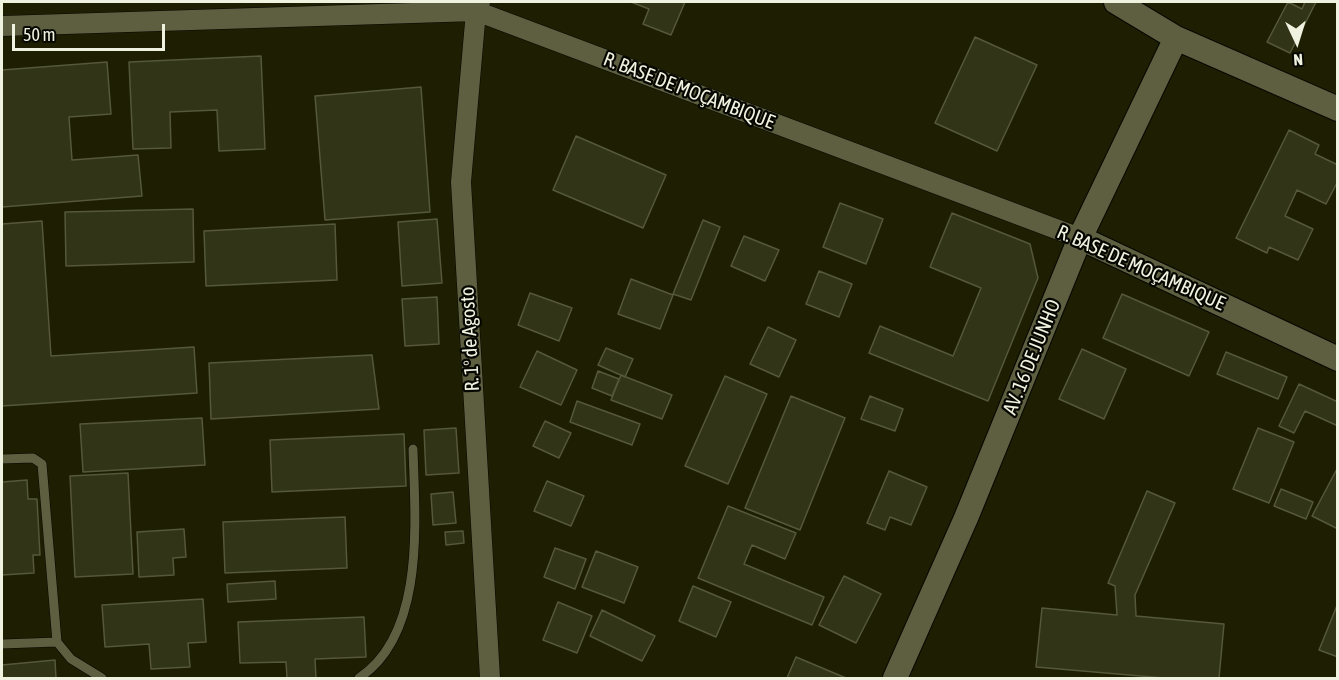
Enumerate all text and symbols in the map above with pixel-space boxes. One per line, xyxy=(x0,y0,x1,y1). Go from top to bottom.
scale bar xyxy=(15,12,168,50)
north arrow xyxy=(1267,12,1327,72)
text: 50 m xyxy=(23,24,55,45)
street label: R. BASE DE MOÇAMBIQUE xyxy=(600,47,778,135)
text: N xyxy=(1293,51,1304,69)
street label: R. BASE DE MOÇAMBIQUE xyxy=(1053,220,1229,316)
street label: R. 1º de Agosto xyxy=(455,286,485,392)
street label: AV. 16 DE JUNHO xyxy=(998,296,1066,418)

